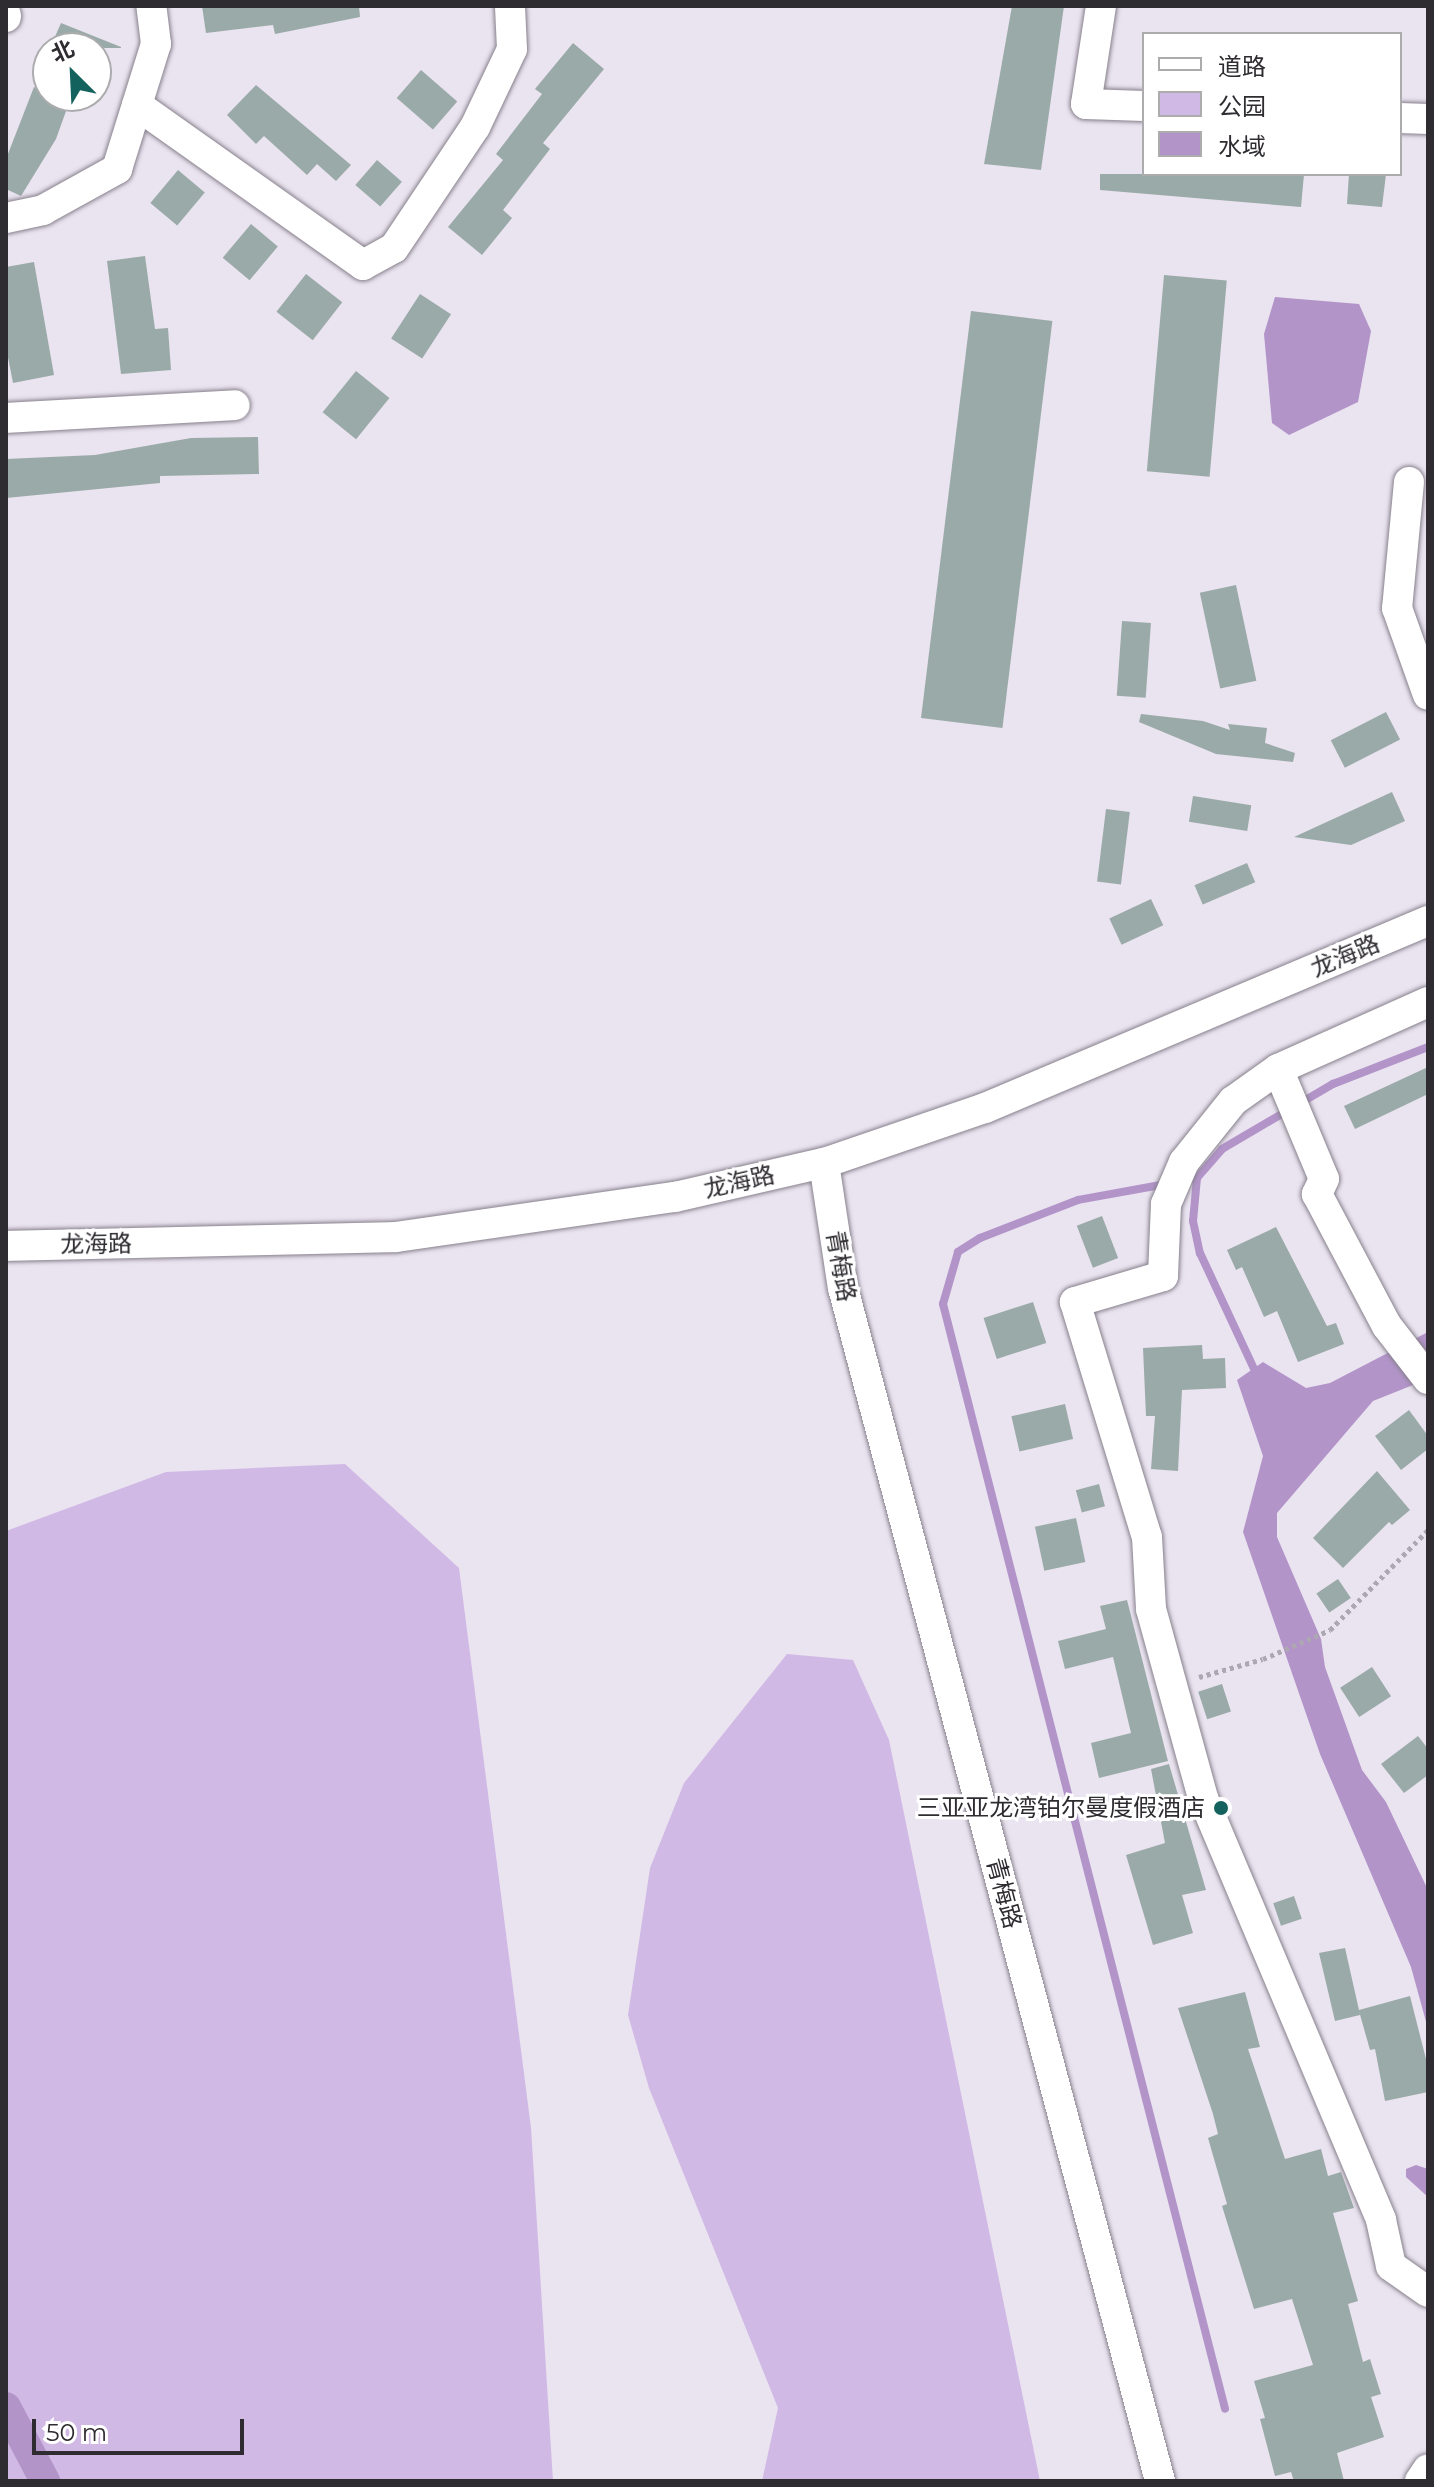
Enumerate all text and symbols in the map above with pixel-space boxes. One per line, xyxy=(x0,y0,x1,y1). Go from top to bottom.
north arrow xyxy=(32,32,112,112)
legend xyxy=(1142,32,1402,176)
text: 北 xyxy=(47,35,78,68)
text: 道路 xyxy=(1218,52,1266,81)
text: 公园 xyxy=(1218,92,1266,121)
text: 水域 xyxy=(1218,132,1266,161)
street label: 龙海路 xyxy=(1306,929,1384,983)
street label: 龙海路 xyxy=(701,1160,777,1204)
street label: 青梅路 xyxy=(821,1228,861,1304)
street label: 龙海路 xyxy=(60,1229,132,1259)
place label: 三亚亚龙湾铂尔曼度假酒店 xyxy=(917,1794,1205,1822)
marker: 三亚亚龙湾铂尔曼度假酒店 xyxy=(1212,1799,1230,1817)
street label: 青梅路 xyxy=(981,1854,1027,1932)
scale bar xyxy=(36,2403,248,2453)
text: 50 m xyxy=(46,2418,107,2447)

